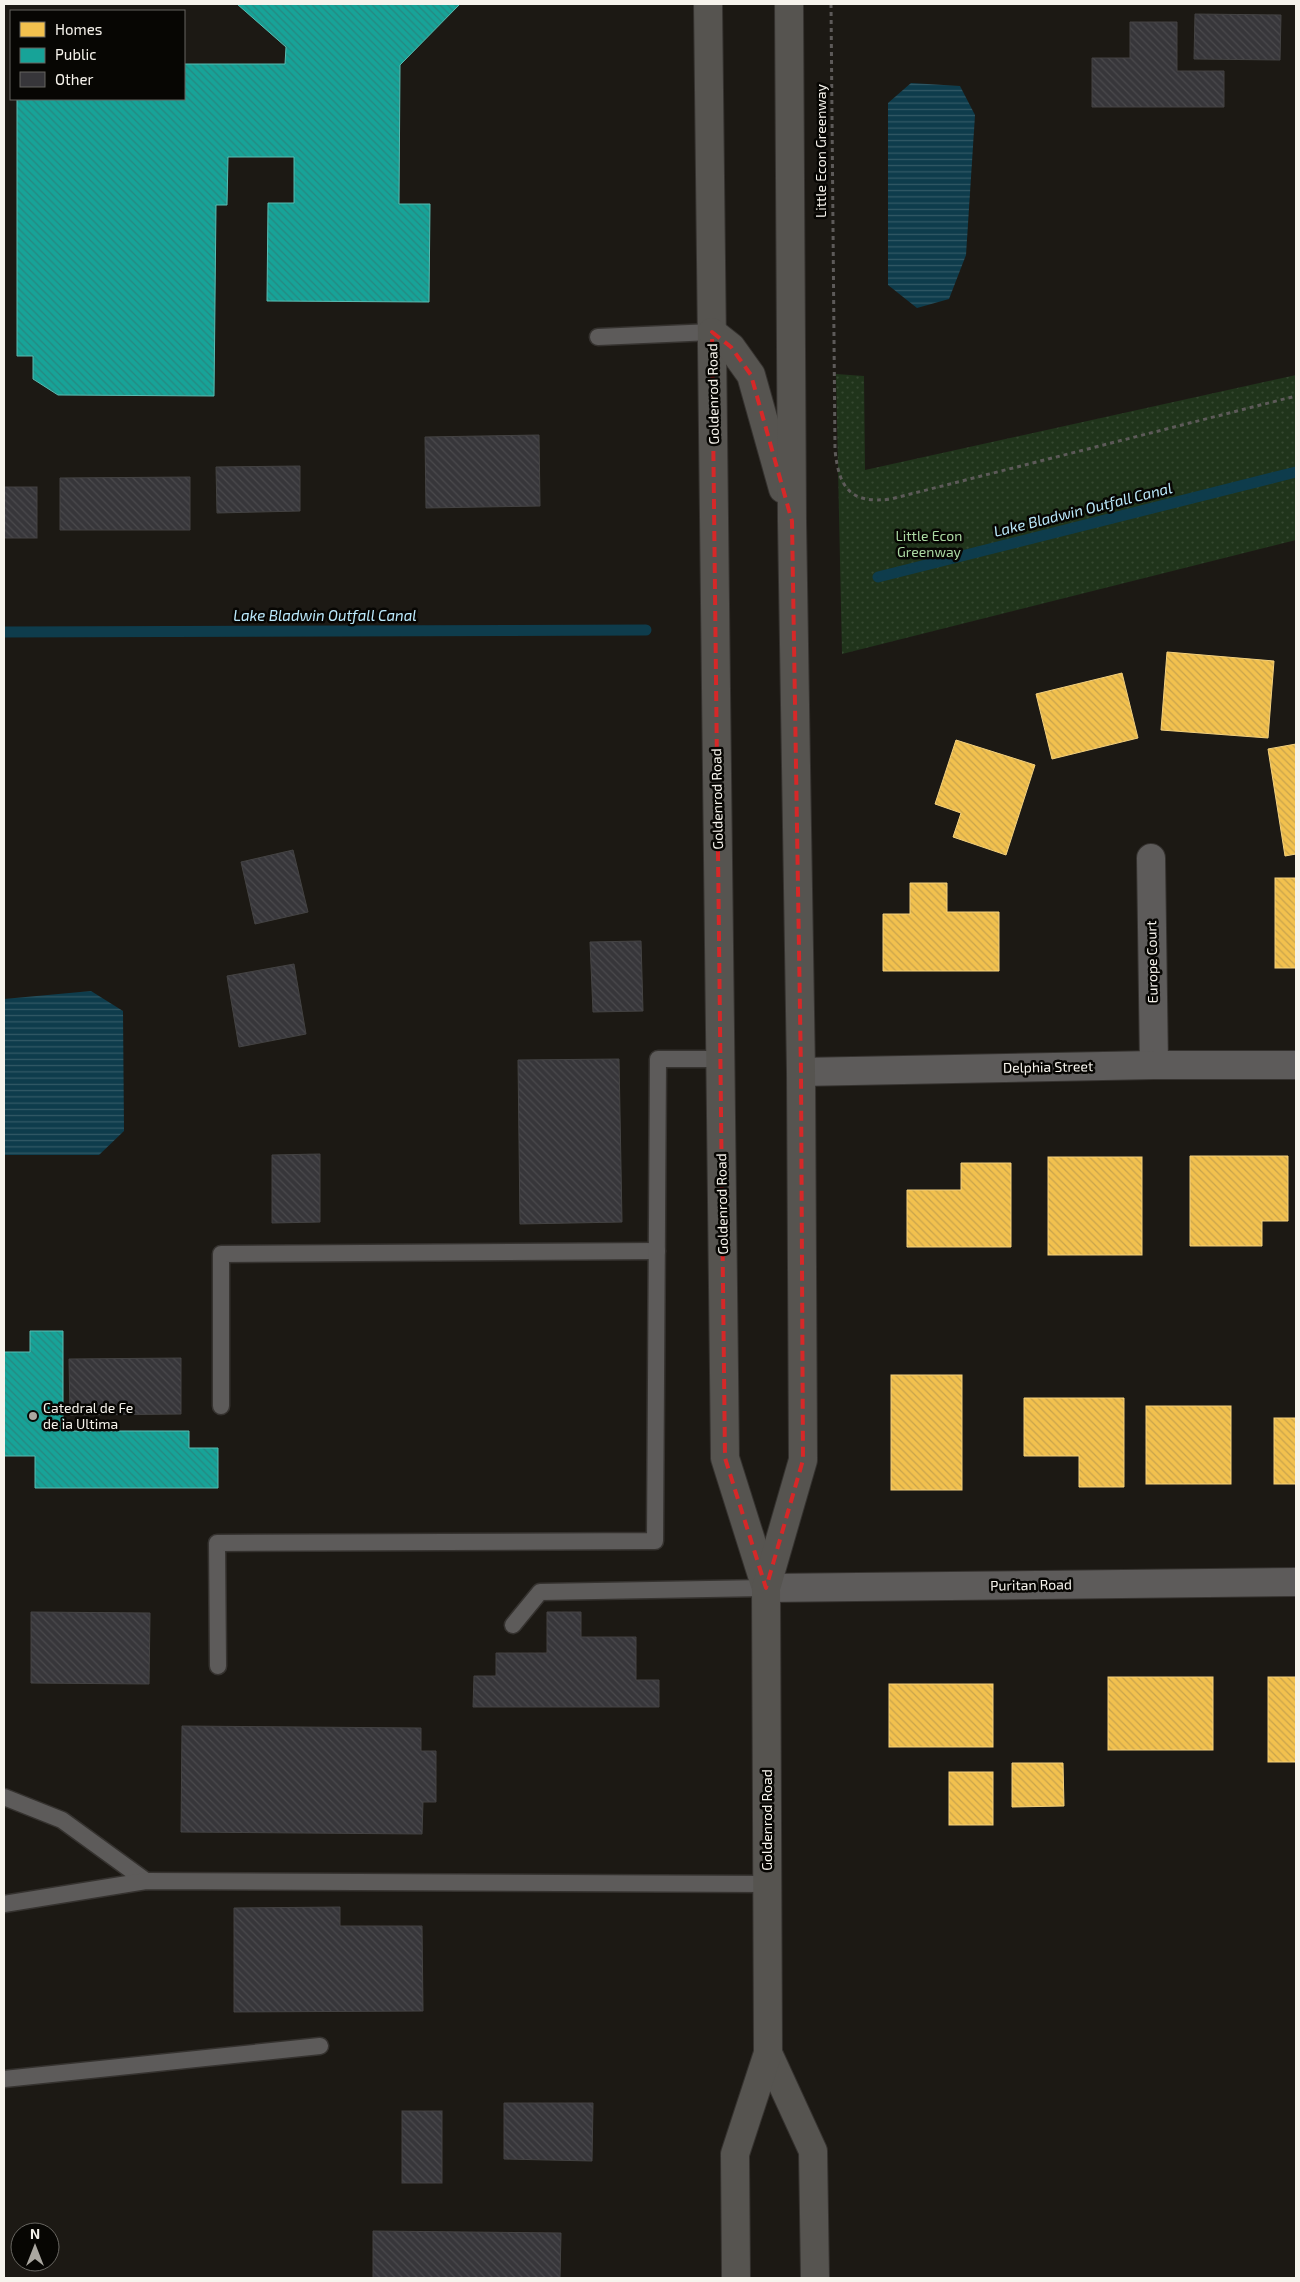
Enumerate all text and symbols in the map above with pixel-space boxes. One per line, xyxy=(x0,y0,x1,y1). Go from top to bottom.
legend xyxy=(10,10,185,100)
text: Homes xyxy=(55,20,102,38)
text: Public xyxy=(55,45,96,63)
text: Other xyxy=(55,70,94,88)
street label: Little Econ Greenway xyxy=(812,83,829,218)
street label: Goldenrod Road xyxy=(703,343,722,445)
water label: Lake Bladwin Outfall Canal xyxy=(992,478,1174,540)
park label: Little Econ Greenway xyxy=(896,527,962,560)
water label: Lake Bladwin Outfall Canal xyxy=(233,606,417,624)
street label: Goldenrod Road xyxy=(707,748,726,850)
street label: Europe Court xyxy=(1142,920,1161,1004)
street label: Delphia Street xyxy=(1003,1057,1093,1076)
street label: Goldenrod Road xyxy=(712,1153,731,1255)
place label: Catedral de Fe de ia Ultima xyxy=(43,1399,133,1432)
marker: Catedral de Fe de ia Ultima xyxy=(27,1410,39,1422)
street label: Puritan Road xyxy=(990,1575,1072,1594)
street label: Goldenrod Road xyxy=(758,1769,775,1871)
north arrow xyxy=(10,2222,60,2272)
text: N xyxy=(30,2225,40,2242)

